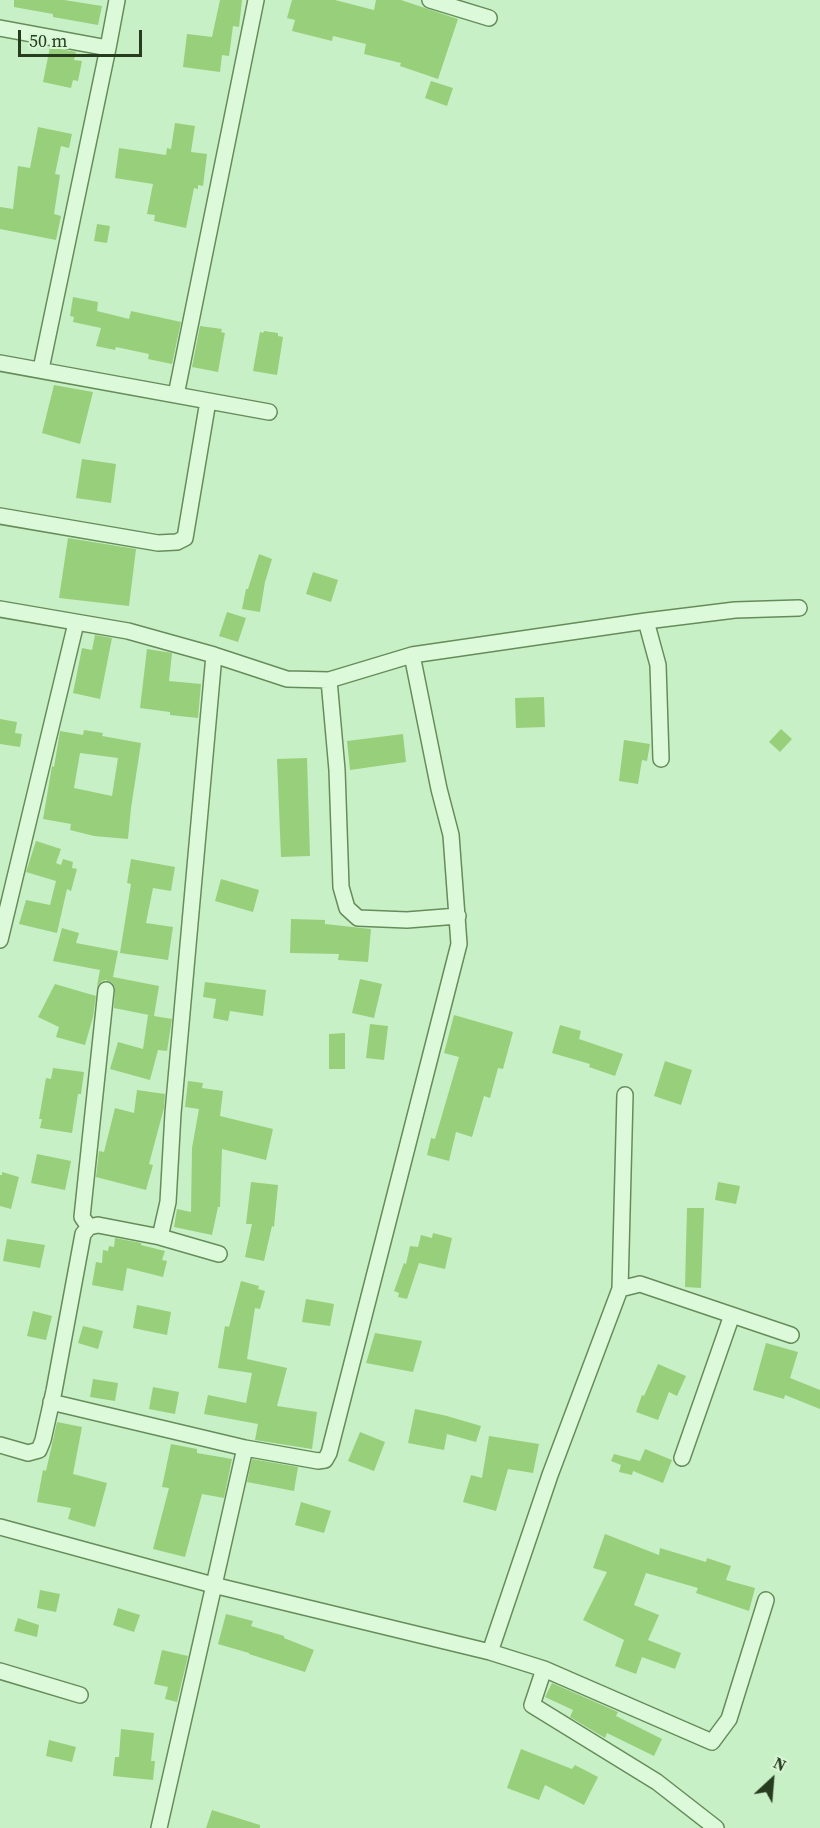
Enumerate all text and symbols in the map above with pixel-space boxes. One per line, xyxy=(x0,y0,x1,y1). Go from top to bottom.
scale bar xyxy=(21,18,146,56)
text: 50 m xyxy=(29,28,67,53)
north arrow xyxy=(742,1750,802,1810)
text: N xyxy=(770,1751,790,1776)

